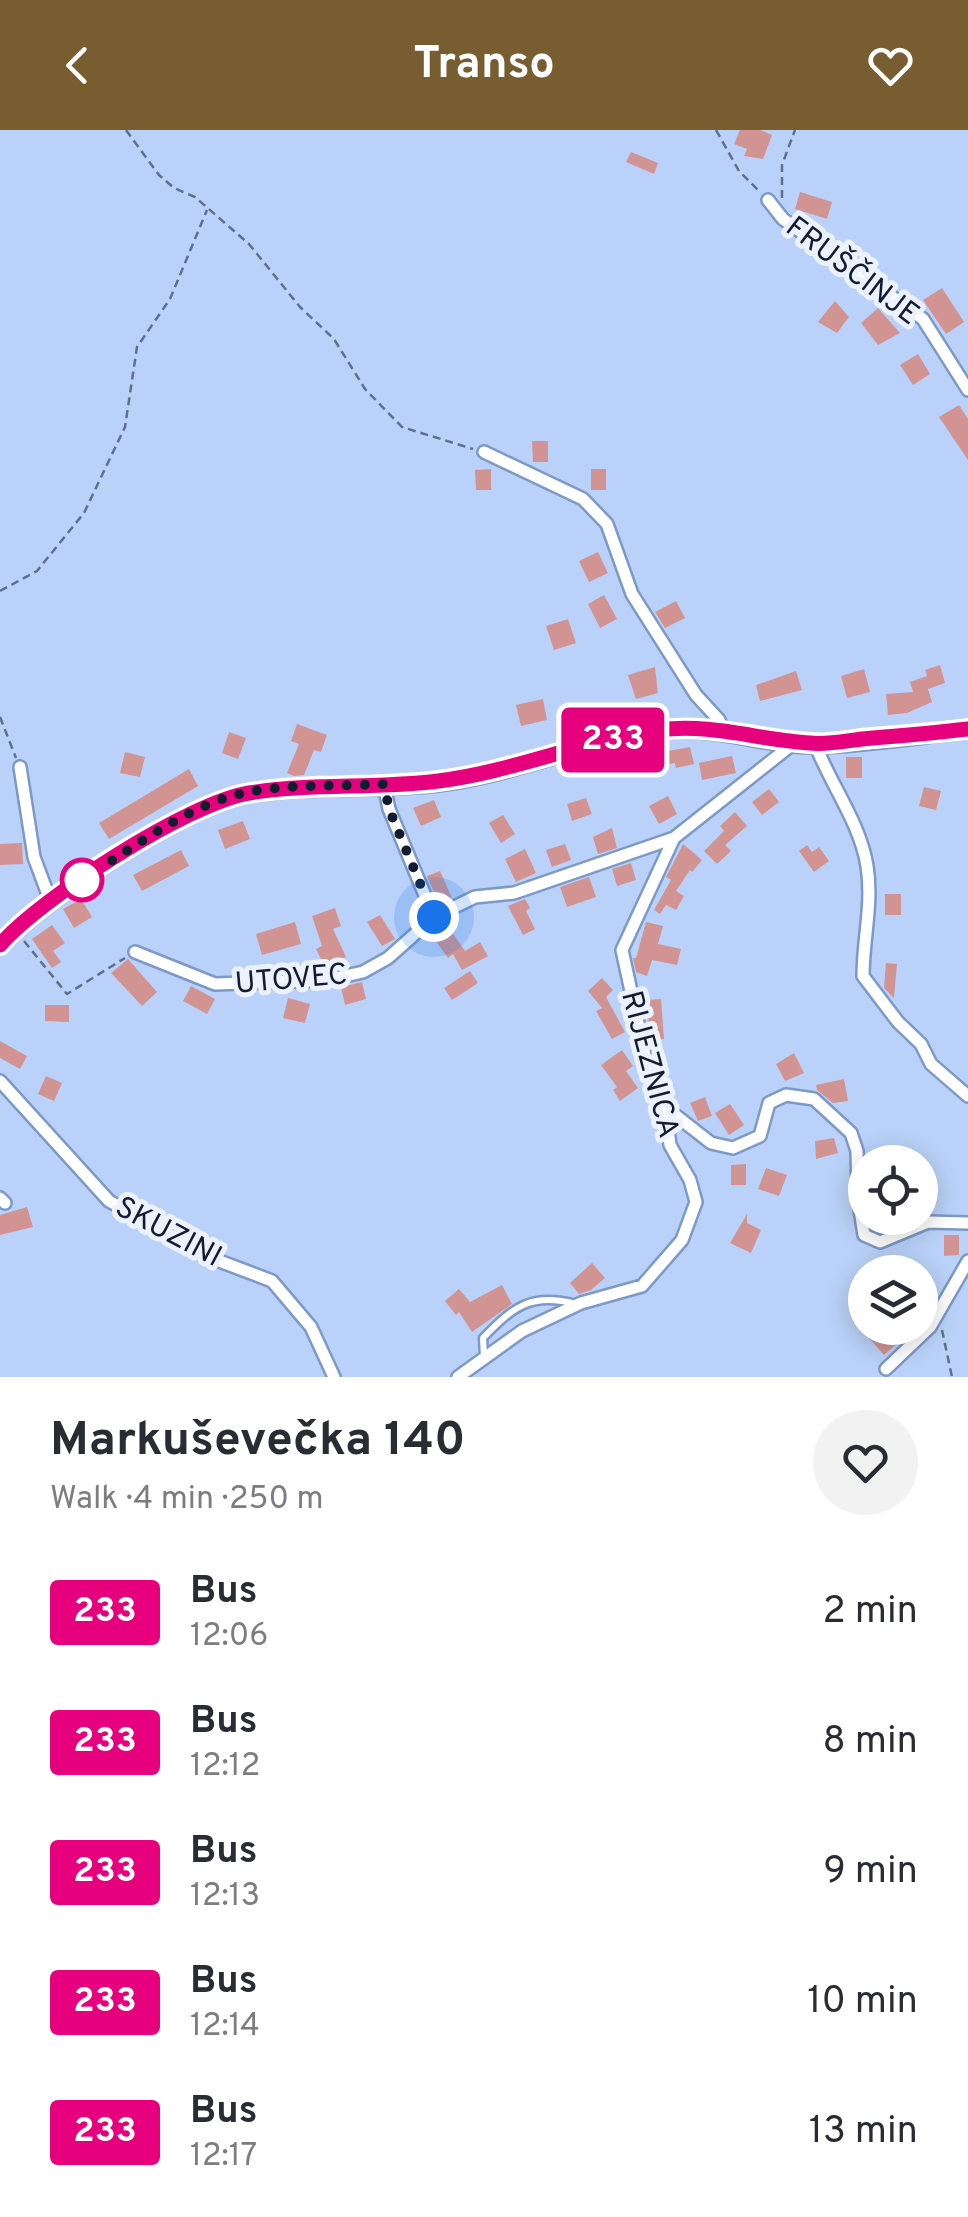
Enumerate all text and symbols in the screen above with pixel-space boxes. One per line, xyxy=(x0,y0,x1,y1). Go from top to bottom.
text: Transo xyxy=(413,37,555,94)
icon: back xyxy=(50,38,105,93)
icon: heart xyxy=(863,38,918,93)
street label: FRUŠČINJE xyxy=(777,207,928,334)
line badge: 233 xyxy=(556,708,670,772)
text: 233 xyxy=(581,718,645,762)
unlabelled marker xyxy=(61,859,103,901)
your location xyxy=(409,892,459,942)
street label: UTOVEC xyxy=(233,957,349,1004)
street label: RIJEZNICA xyxy=(611,987,686,1142)
map controls xyxy=(848,1145,938,1345)
button: locate xyxy=(848,1145,938,1235)
street label: SKUZINI xyxy=(108,1190,227,1277)
button: layers xyxy=(848,1255,938,1345)
button: heart xyxy=(813,1410,918,1515)
text: Markuševečka 140 xyxy=(50,1412,466,1472)
text: Walk · 4 min · 250 m xyxy=(50,1480,324,1520)
text: Bus xyxy=(190,1568,257,1617)
text: 2 min xyxy=(823,1588,918,1637)
text: 233 xyxy=(73,1590,137,1634)
text: 12:06 xyxy=(190,1617,268,1657)
text: Bus xyxy=(190,1698,257,1747)
text: 8 min xyxy=(823,1718,918,1767)
text: 233 xyxy=(73,1720,137,1764)
text: 12:12 xyxy=(190,1747,260,1787)
text: Bus xyxy=(190,1828,257,1877)
text: 9 min xyxy=(823,1848,918,1897)
text: 233 xyxy=(73,1850,137,1894)
text: 12:13 xyxy=(190,1877,260,1917)
text: Bus xyxy=(190,1958,257,2007)
text: 10 min xyxy=(807,1978,918,2027)
text: 233 xyxy=(73,1980,137,2024)
text: 12:14 xyxy=(190,2007,260,2047)
text: Bus xyxy=(190,2088,257,2137)
text: 13 min xyxy=(809,2108,918,2157)
text: 233 xyxy=(73,2110,137,2154)
text: 12:17 xyxy=(190,2137,257,2177)

